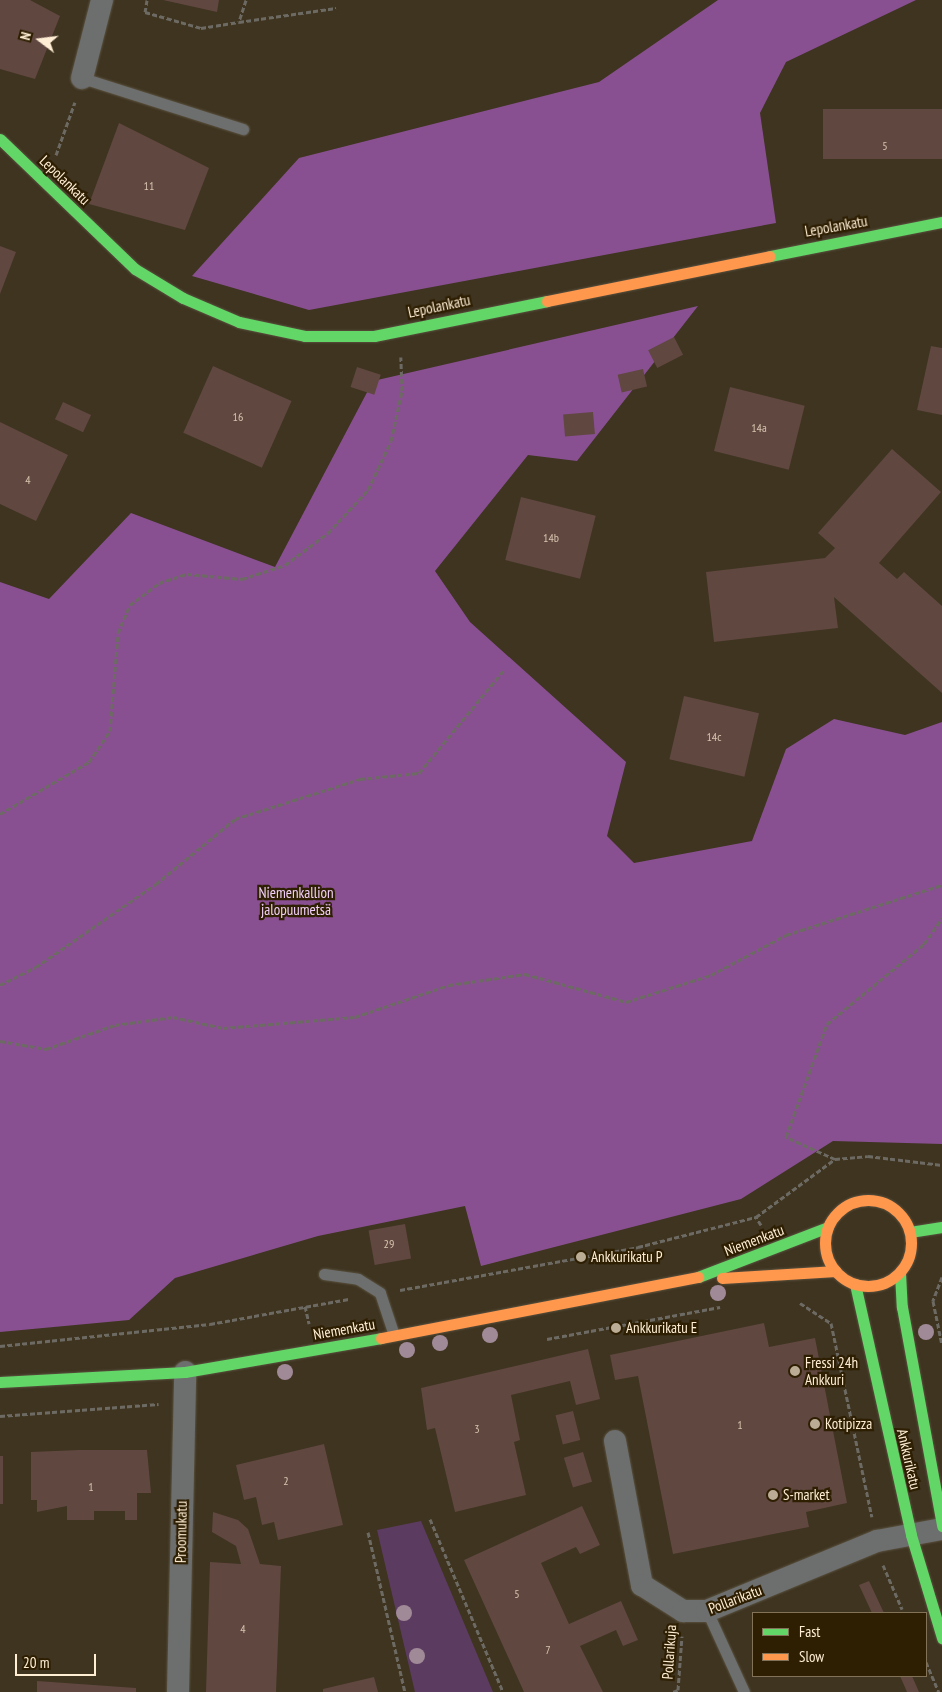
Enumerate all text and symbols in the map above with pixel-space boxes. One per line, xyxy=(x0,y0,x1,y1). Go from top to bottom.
north arrow xyxy=(15,15,65,65)
text: N xyxy=(16,30,35,42)
house number: 5 xyxy=(882,139,888,153)
street label: Lepolankatu xyxy=(36,152,94,208)
house number: 11 xyxy=(144,179,154,193)
street label: Lepolankatu xyxy=(803,212,869,240)
street label: Lepolankatu xyxy=(406,291,472,321)
house number: 16 xyxy=(233,410,243,424)
house number: 14a xyxy=(751,421,767,435)
house number: 4 xyxy=(25,473,31,487)
house number: 14b xyxy=(543,531,559,545)
house number: 14c xyxy=(706,730,722,744)
park label: Niemenkallion jalopuumetsä xyxy=(258,883,334,918)
street label: Niemenkatu xyxy=(722,1220,786,1260)
house number: 29 xyxy=(384,1237,394,1251)
place label: Ankkurikatu P xyxy=(591,1248,663,1266)
marker: Ankkurikatu P xyxy=(575,1251,587,1263)
street label: Niemenkatu xyxy=(312,1315,376,1343)
place label: Ankkurikatu E xyxy=(626,1319,697,1337)
marker: Ankkurikatu E xyxy=(610,1322,622,1334)
place label: Fressi 24h Ankkuri xyxy=(805,1353,858,1388)
marker: Fressi 24h Ankkuri xyxy=(789,1365,801,1377)
place label: Kotipizza xyxy=(825,1415,872,1433)
house number: 1 xyxy=(737,1418,743,1432)
marker: Kotipizza xyxy=(809,1418,821,1430)
house number: 3 xyxy=(474,1422,480,1436)
street label: Ankkurikatu xyxy=(893,1427,925,1491)
house number: 2 xyxy=(283,1474,289,1488)
house number: 1 xyxy=(88,1480,94,1494)
place label: S-market xyxy=(783,1486,830,1504)
marker: S-market xyxy=(767,1489,779,1501)
street label: Proomukatu xyxy=(171,1501,191,1563)
street label: Pollarikatu xyxy=(706,1581,764,1617)
house number: 5 xyxy=(514,1587,520,1601)
legend xyxy=(752,1612,927,1677)
house number: 4 xyxy=(240,1622,246,1636)
text: Fast xyxy=(799,1622,820,1641)
street label: Pollarikuja xyxy=(658,1624,680,1680)
house number: 7 xyxy=(545,1643,551,1657)
scale bar xyxy=(18,1644,99,1676)
text: Slow xyxy=(799,1647,824,1666)
text: 20 m xyxy=(23,1653,49,1672)

